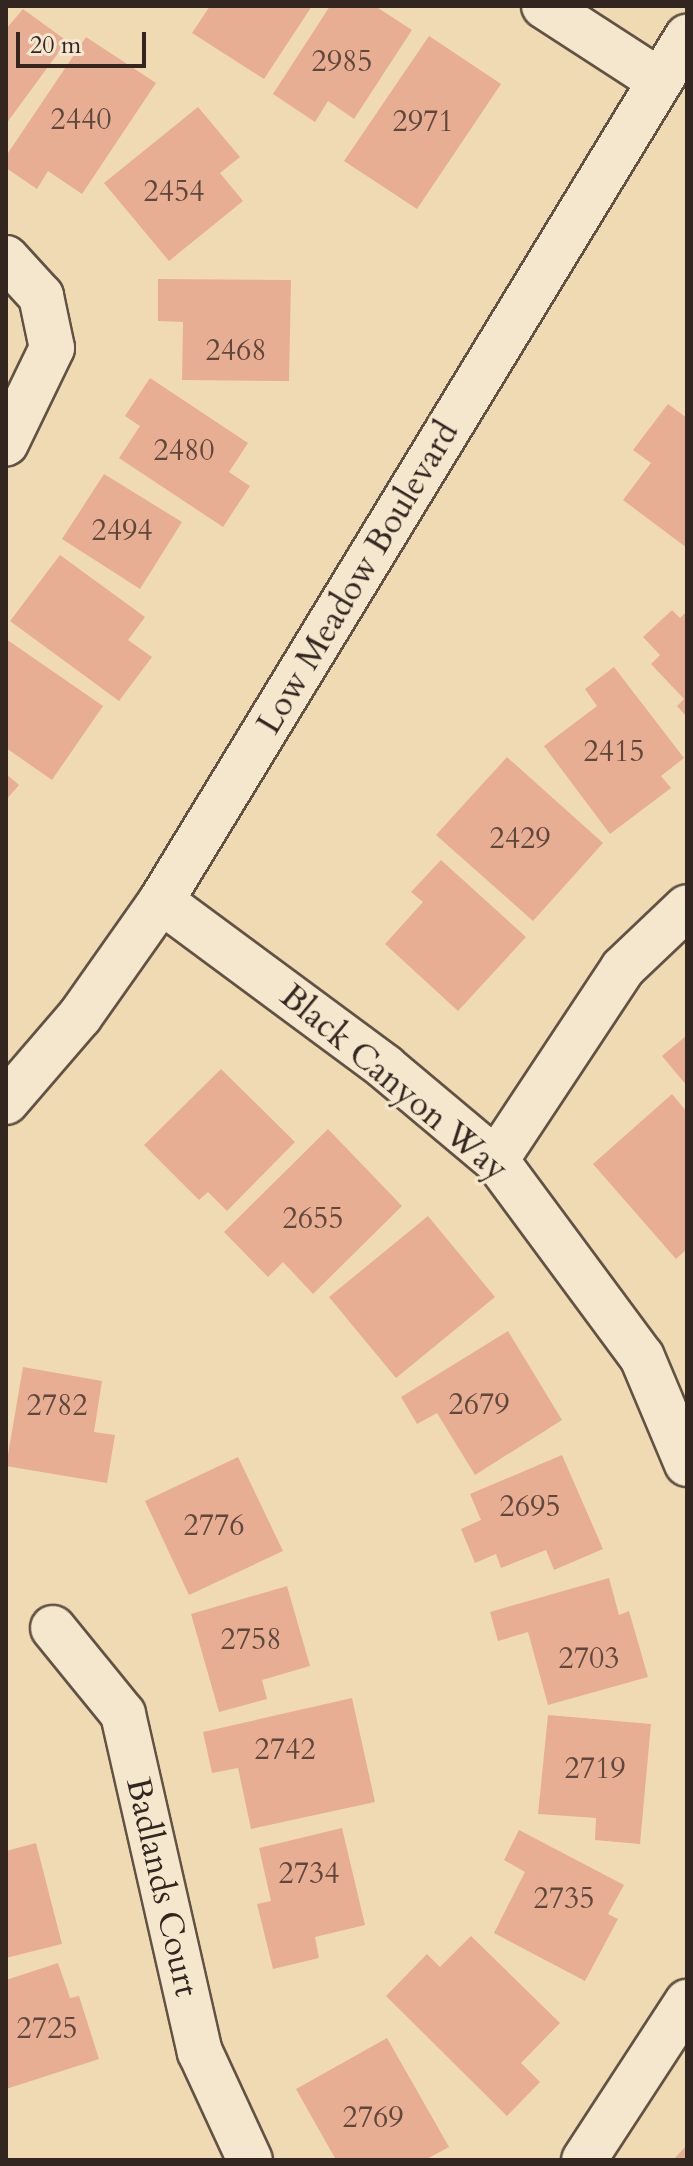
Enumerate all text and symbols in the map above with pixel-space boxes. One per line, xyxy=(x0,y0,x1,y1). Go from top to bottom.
scale bar xyxy=(20,16,150,66)
text: 20 m xyxy=(30,29,81,62)
house number: 2985 xyxy=(311,44,373,80)
house number: 2440 xyxy=(50,102,112,138)
house number: 2971 xyxy=(392,104,454,140)
house number: 2454 xyxy=(143,174,205,210)
house number: 2468 xyxy=(205,333,267,369)
street label: Low Meadow Boulevard xyxy=(249,414,467,742)
house number: 2480 xyxy=(153,433,215,469)
house number: 2494 xyxy=(91,513,153,549)
house number: 2415 xyxy=(583,734,645,770)
house number: 2429 xyxy=(489,821,551,857)
street label: Black Canyon Way xyxy=(272,976,516,1190)
house number: 2655 xyxy=(282,1201,344,1237)
house number: 2679 xyxy=(448,1387,510,1423)
house number: 2782 xyxy=(26,1388,88,1424)
house number: 2695 xyxy=(499,1489,561,1525)
house number: 2776 xyxy=(183,1508,245,1544)
house number: 2758 xyxy=(220,1622,282,1658)
house number: 2703 xyxy=(558,1641,620,1677)
house number: 2742 xyxy=(254,1732,316,1768)
house number: 2719 xyxy=(564,1751,626,1787)
street label: Badlands Court xyxy=(117,1774,207,2000)
house number: 2734 xyxy=(278,1856,340,1892)
house number: 2735 xyxy=(533,1881,595,1917)
house number: 2725 xyxy=(16,2011,78,2047)
house number: 2769 xyxy=(342,2100,404,2136)

